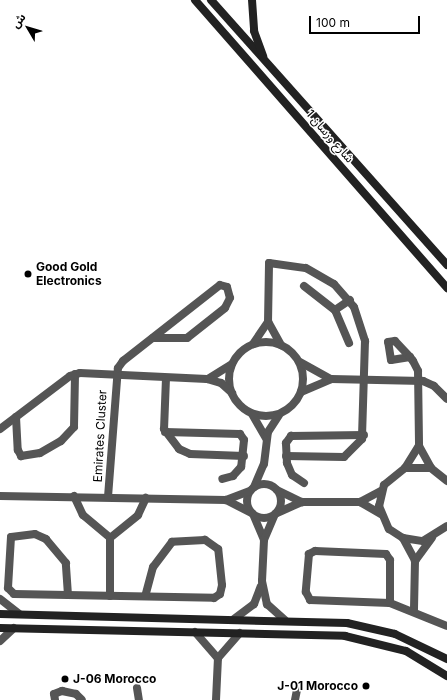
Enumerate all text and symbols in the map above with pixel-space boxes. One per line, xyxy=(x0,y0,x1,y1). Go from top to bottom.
north arrow xyxy=(8,8,48,48)
scale bar xyxy=(311,8,422,34)
text: ش xyxy=(8,10,29,31)
text: 100 m xyxy=(316,15,350,30)
street label: شارع ورسان 1 xyxy=(303,107,357,165)
place label: Good Gold Electronics xyxy=(36,260,102,288)
marker: Good Gold Electronics xyxy=(23,269,33,279)
street label: Emirates Cluster xyxy=(90,389,110,483)
place label: J-06 Morocco xyxy=(73,672,156,686)
marker: J-06 Morocco xyxy=(60,674,70,684)
place label: J-01 Morocco xyxy=(277,679,358,693)
marker: J-01 Morocco xyxy=(361,681,371,691)

